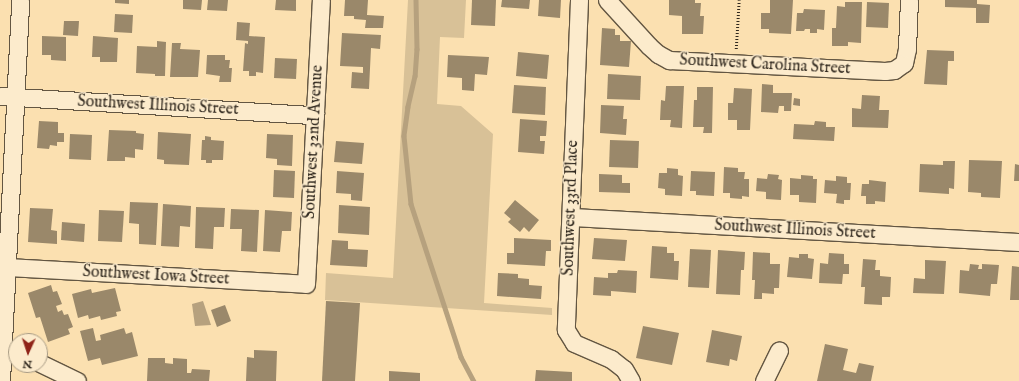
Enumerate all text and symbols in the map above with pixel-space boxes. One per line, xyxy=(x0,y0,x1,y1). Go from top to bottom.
street label: Southwest Carolina Street xyxy=(679,51,851,79)
street label: Southwest 32nd Avenue xyxy=(300,65,328,219)
street label: Southwest Illinois Street xyxy=(77,92,239,120)
street label: Southwest 33rd Place xyxy=(559,140,583,276)
street label: Southwest Illinois Street xyxy=(714,216,876,244)
street label: Southwest Iowa Street xyxy=(82,263,230,289)
north arrow xyxy=(8,333,48,373)
text: N xyxy=(22,357,33,371)

